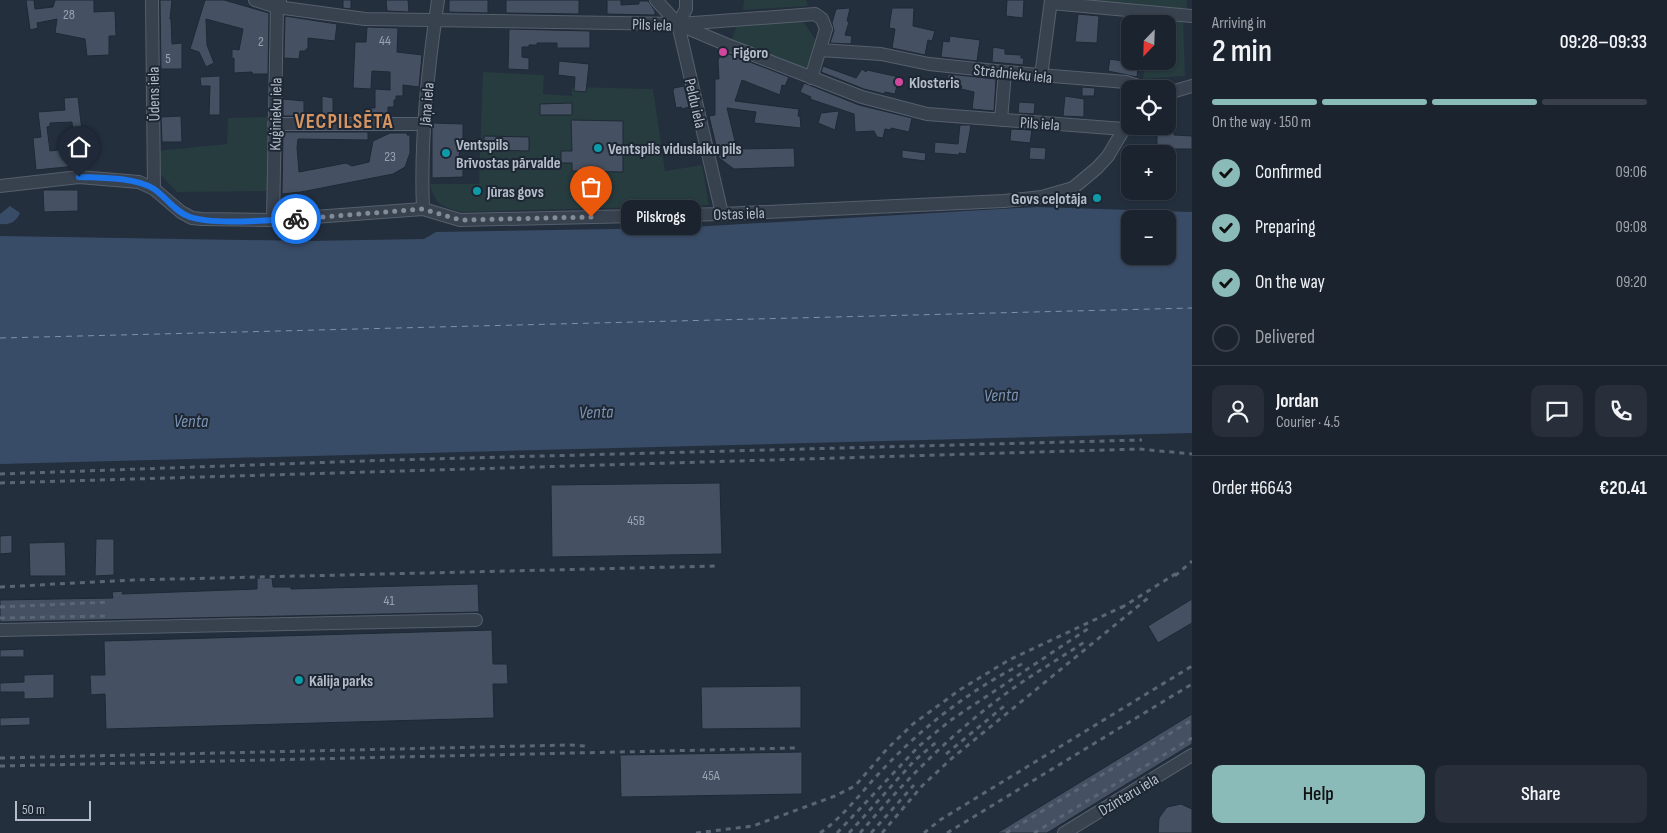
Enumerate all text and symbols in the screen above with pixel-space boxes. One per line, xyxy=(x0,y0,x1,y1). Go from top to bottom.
house number: 28 xyxy=(63,6,75,23)
text: Arriving in xyxy=(1212,14,1266,33)
street label: Pils iela xyxy=(632,15,672,36)
north arrow xyxy=(1121,15,1176,70)
map controls xyxy=(1121,15,1176,265)
text: 09:28–09:33 xyxy=(1560,31,1647,54)
house number: 44 xyxy=(379,32,391,49)
text: 2 min xyxy=(1212,32,1272,71)
house number: 2 xyxy=(258,33,264,50)
place label: Figoro xyxy=(733,44,768,63)
marker: Figoro xyxy=(717,46,729,58)
house number: 5 xyxy=(165,50,171,67)
street label: Strādnieku iela xyxy=(973,61,1053,88)
street label: Ūdens iela xyxy=(145,66,164,121)
place label: Klosteris xyxy=(909,74,960,93)
marker: Klosteris xyxy=(893,76,905,88)
street label: Kuģinieku iela xyxy=(266,77,287,151)
street label: Peldu iela xyxy=(680,77,709,130)
button: locate xyxy=(1121,80,1176,135)
street label: Jāņa iela xyxy=(416,82,439,128)
district label: VECPILSĒTA xyxy=(294,109,394,134)
text: On the way · 150 m xyxy=(1212,113,1311,132)
street label: Pils iela xyxy=(1020,114,1060,135)
pin xyxy=(58,126,100,177)
icon: home xyxy=(65,133,93,161)
place label: Ventspils Brīvostas pārvalde xyxy=(456,136,561,173)
place label: Ventspils viduslaiku pils xyxy=(608,140,742,159)
marker: Ventspils viduslaiku pils xyxy=(592,142,604,154)
button: + xyxy=(1121,145,1176,200)
marker: Ventspils Brīvostas pārvalde xyxy=(440,147,452,159)
house number: 23 xyxy=(384,148,396,165)
icon: check xyxy=(1212,159,1240,187)
text: Confirmed xyxy=(1255,161,1322,184)
text: 09:06 xyxy=(1616,163,1647,182)
pin xyxy=(570,166,612,217)
icon: bag xyxy=(577,173,605,201)
place label: Jūras govs xyxy=(486,183,544,202)
marker: Jūras govs xyxy=(471,185,483,197)
place label: Govs ceļotāja xyxy=(1011,190,1087,209)
marker: Govs ceļotāja xyxy=(1091,192,1103,204)
courier xyxy=(271,194,321,244)
callout: Pilskrogs xyxy=(621,200,701,234)
street label: Ostas iela xyxy=(713,204,765,225)
icon: bike xyxy=(282,205,310,233)
text: Pilskrogs xyxy=(636,208,686,227)
button: − xyxy=(1121,210,1176,265)
icon: check xyxy=(1212,214,1240,242)
text: Preparing xyxy=(1255,216,1316,239)
text: 09:08 xyxy=(1616,218,1647,237)
icon: check xyxy=(1212,269,1240,297)
text: On the way xyxy=(1255,271,1325,294)
text: 09:20 xyxy=(1616,273,1647,292)
text: Delivered xyxy=(1255,326,1315,349)
water label: Venta xyxy=(983,384,1019,407)
button: person xyxy=(1212,385,1264,437)
button: chat xyxy=(1531,385,1583,437)
button: phone xyxy=(1595,385,1647,437)
text: Jordan xyxy=(1276,390,1319,413)
water label: Venta xyxy=(578,401,614,424)
water label: Venta xyxy=(174,411,209,432)
text: Courier · 4.5 xyxy=(1276,413,1340,432)
text: Order #6643 xyxy=(1212,477,1292,500)
text: €20.41 xyxy=(1599,477,1647,500)
house number: 45B xyxy=(627,512,645,529)
house number: 41 xyxy=(384,592,394,609)
place label: Kālija parks xyxy=(309,672,373,691)
marker: Kālija parks xyxy=(293,674,305,686)
button: Help xyxy=(1212,765,1425,823)
button: Share xyxy=(1435,765,1647,823)
house number: 45A xyxy=(702,767,721,784)
street label: Dzintaru iela xyxy=(1095,770,1162,821)
scale bar xyxy=(15,798,91,821)
text: 50 m xyxy=(22,801,45,818)

